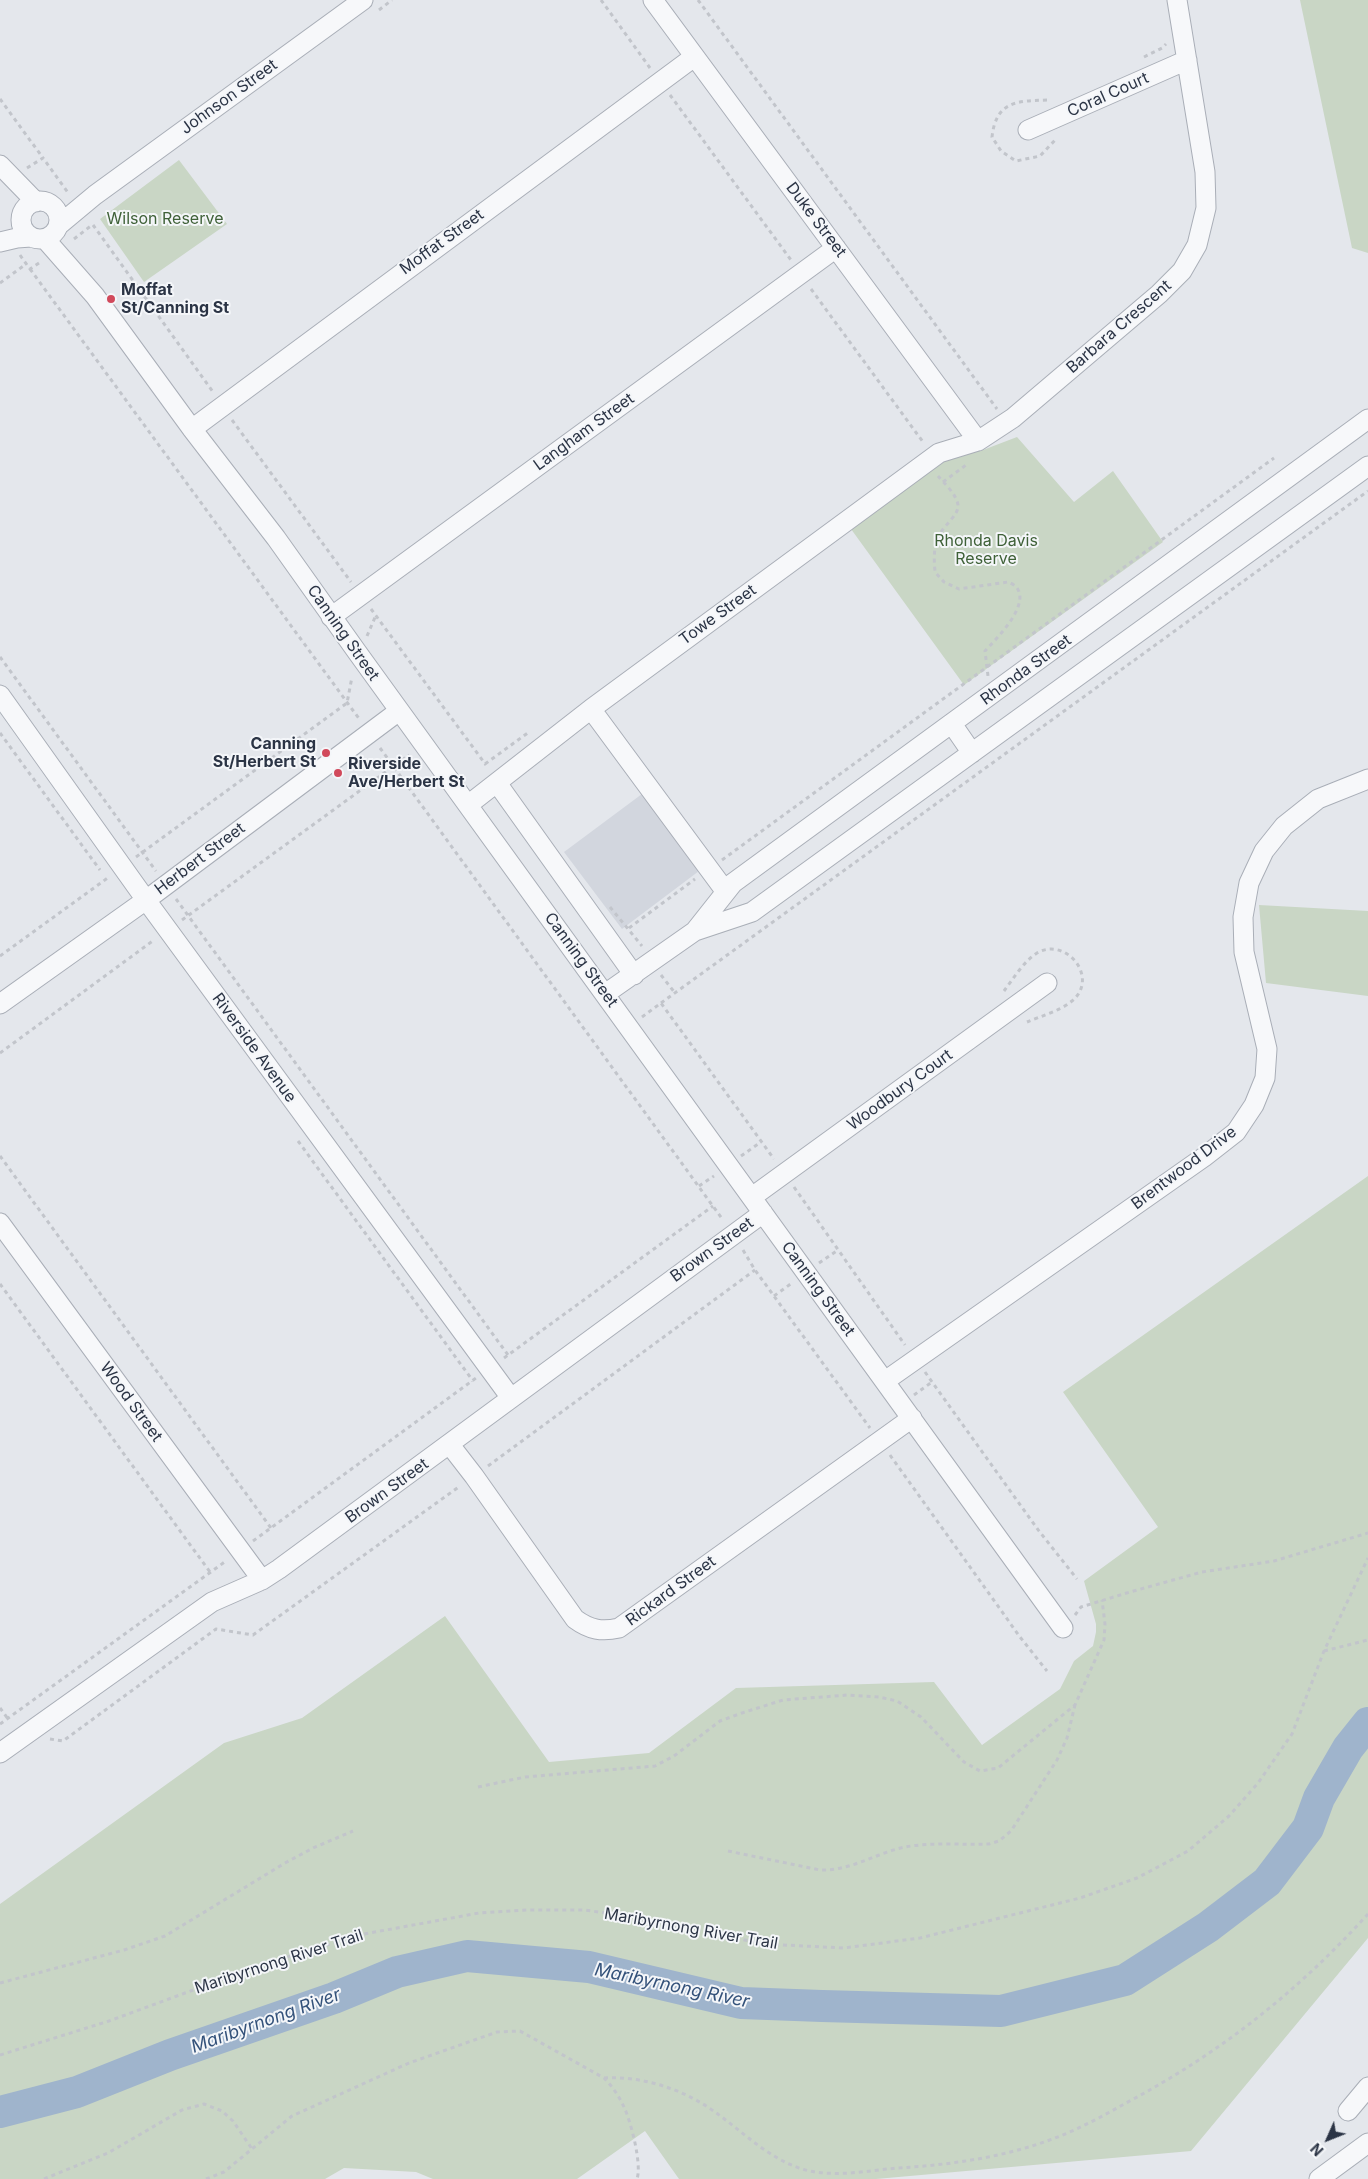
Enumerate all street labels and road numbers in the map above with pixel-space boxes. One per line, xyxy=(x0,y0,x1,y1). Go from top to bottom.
street label: Johnson Street xyxy=(177,56,281,138)
street label: Coral Court xyxy=(1064,69,1152,121)
street label: Duke Street xyxy=(782,179,850,261)
street label: Moffat Street xyxy=(396,205,488,279)
street label: Barbara Crescent xyxy=(1063,276,1175,378)
street label: Langham Street xyxy=(530,389,638,475)
street label: Canning Street xyxy=(303,581,383,685)
street label: Towe Street xyxy=(676,581,760,649)
street label: Rhonda Street xyxy=(977,631,1075,709)
street label: Herbert Street xyxy=(151,819,249,899)
street label: Canning Street xyxy=(540,909,622,1011)
street label: Riverside Avenue xyxy=(208,990,300,1106)
street label: Woodbury Court xyxy=(844,1045,956,1135)
street label: Brentwood Drive xyxy=(1128,1122,1240,1214)
street label: Brown Street xyxy=(667,1214,757,1286)
street label: Canning Street xyxy=(777,1238,859,1340)
street label: Wood Street xyxy=(96,1359,166,1445)
street label: Brown Street xyxy=(342,1455,432,1527)
street label: Rickard Street xyxy=(622,1552,720,1630)
street label: Maribyrnong River Trail xyxy=(603,1904,779,1954)
street label: Maribyrnong River Trail xyxy=(192,1926,366,1998)

